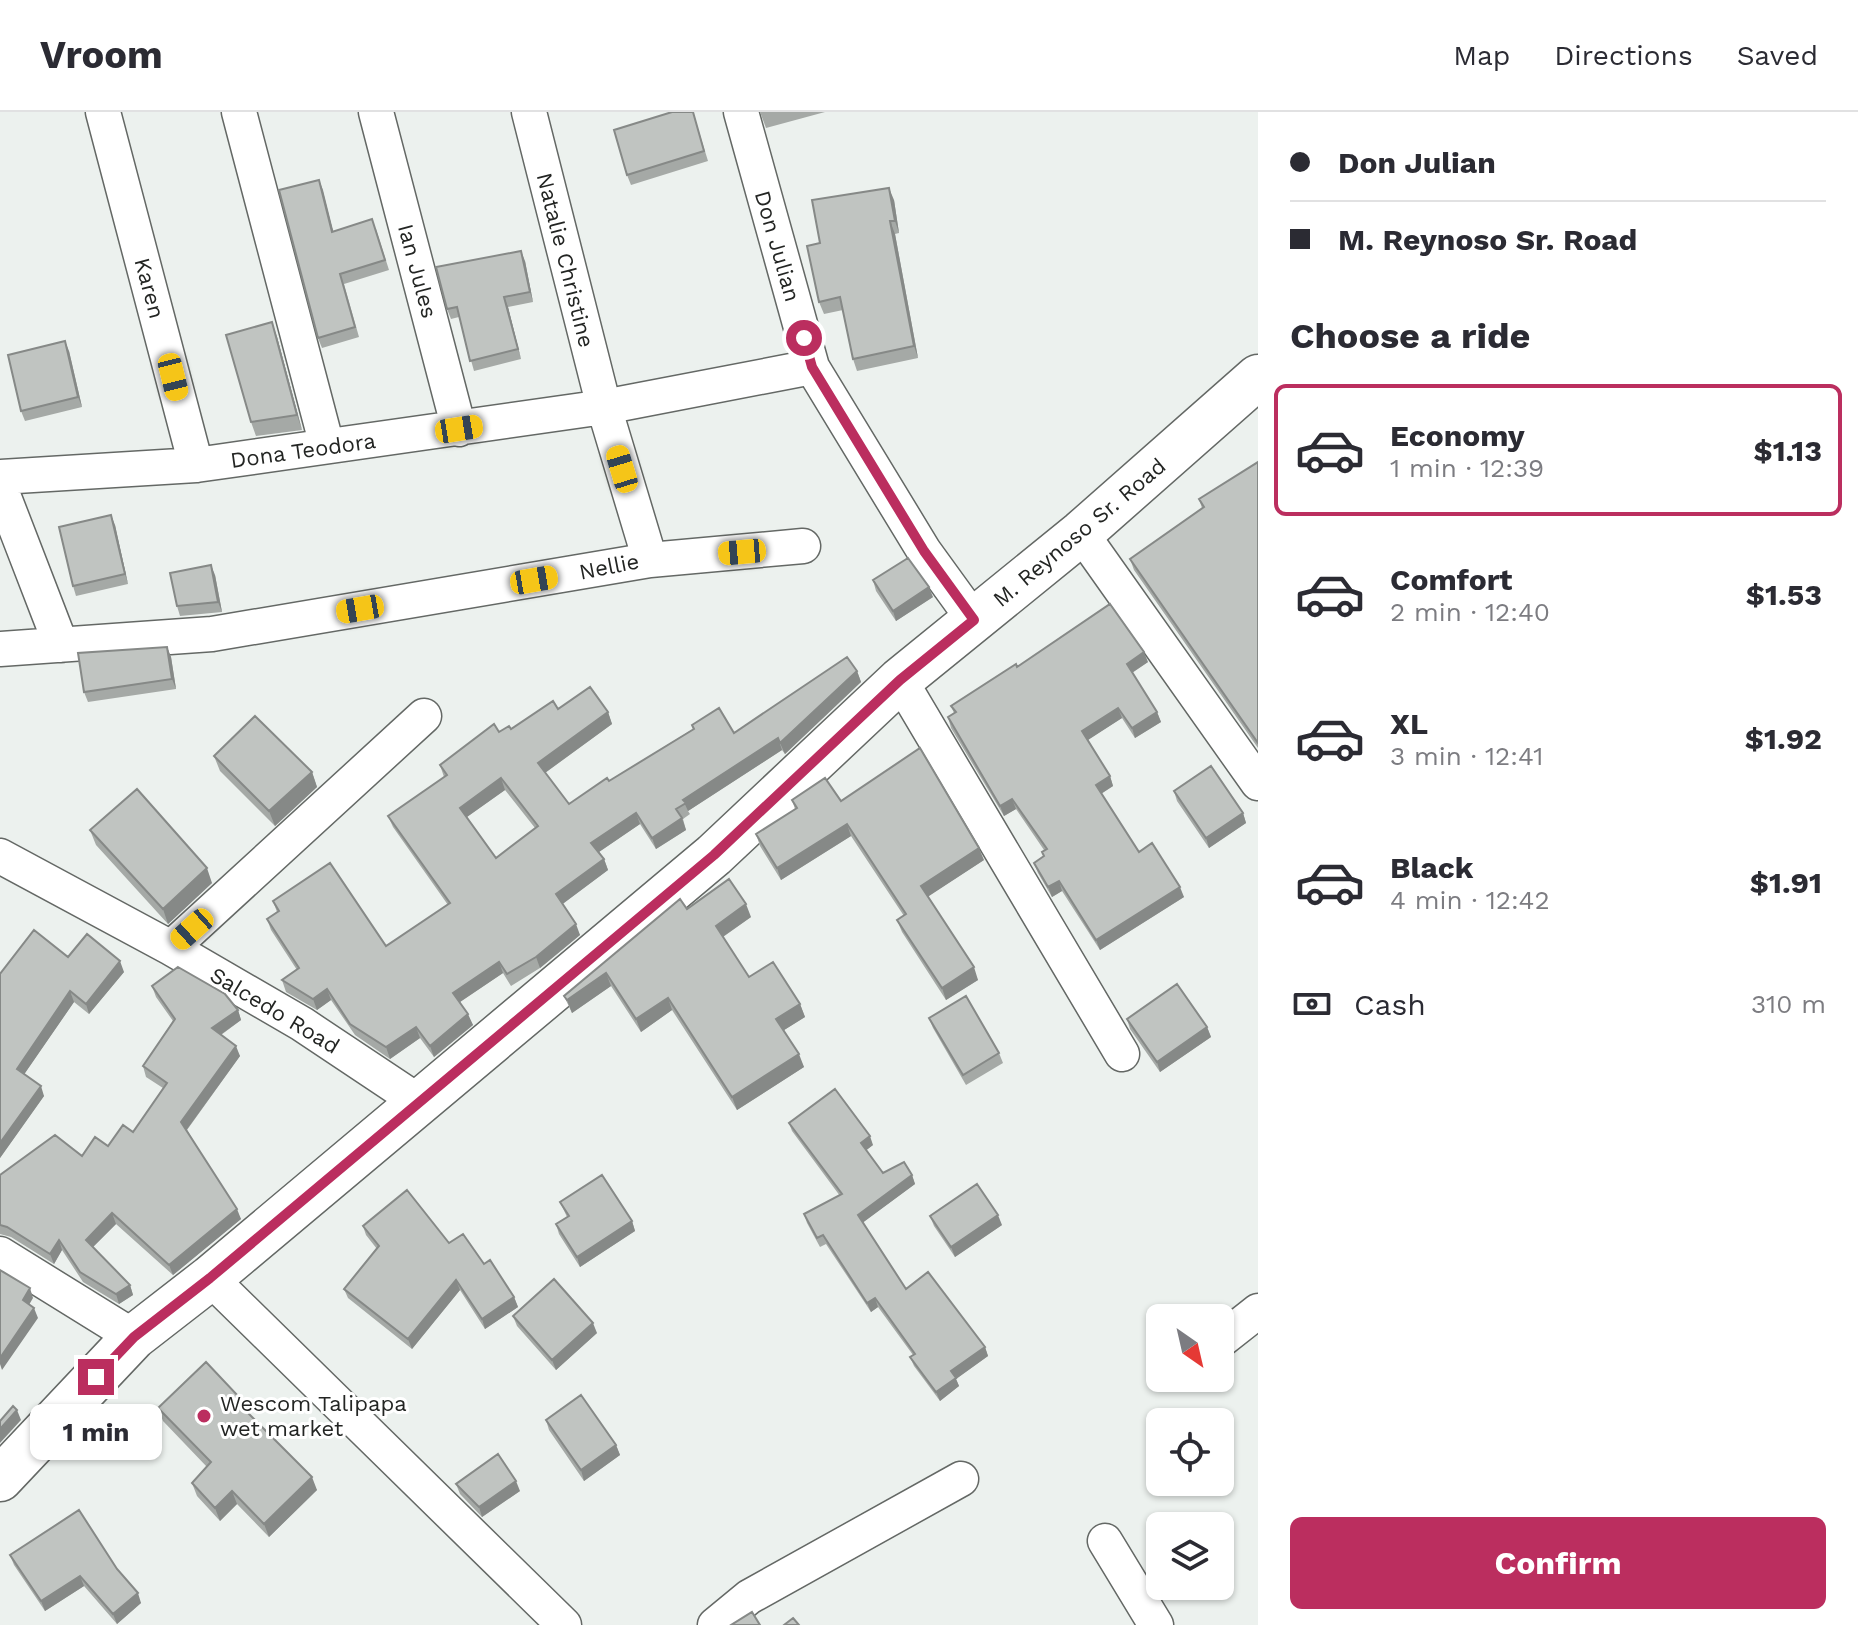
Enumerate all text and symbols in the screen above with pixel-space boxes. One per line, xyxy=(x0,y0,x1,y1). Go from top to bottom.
text: Vroom xyxy=(40,33,163,77)
text: Map xyxy=(1453,39,1510,72)
text: Directions xyxy=(1554,39,1693,72)
text: Saved xyxy=(1737,39,1818,72)
text: Don Julian xyxy=(1338,145,1496,180)
street label: Natalie Christine xyxy=(532,170,599,350)
street label: Don Julian xyxy=(750,188,805,304)
street label: Ian Jules xyxy=(393,221,442,321)
text: M. Reynoso Sr. Road xyxy=(1338,222,1637,257)
street label: Karen xyxy=(129,255,170,321)
text: Choose a ride xyxy=(1290,315,1530,357)
route start xyxy=(786,320,822,356)
car xyxy=(156,351,190,403)
car xyxy=(433,413,485,445)
icon: car xyxy=(1294,414,1366,486)
text: Economy xyxy=(1390,418,1525,453)
street label: Dona Teodora xyxy=(229,428,377,473)
text: $1.13 xyxy=(1753,433,1822,468)
car xyxy=(604,443,640,495)
street label: M. Reynoso Sr. Road xyxy=(988,453,1171,612)
text: 1 min · 12:39 xyxy=(1390,453,1544,483)
car xyxy=(717,538,767,566)
street label: Nellie xyxy=(577,548,641,585)
icon: car xyxy=(1294,558,1366,630)
text: Comfort xyxy=(1390,562,1512,597)
car xyxy=(508,564,560,596)
text: $1.53 xyxy=(1746,577,1822,612)
car xyxy=(334,593,386,625)
text: 2 min · 12:40 xyxy=(1390,597,1550,627)
icon: car xyxy=(1294,702,1366,774)
text: XL xyxy=(1390,706,1428,741)
text: $1.92 xyxy=(1745,721,1822,756)
text: 3 min · 12:41 xyxy=(1390,741,1544,771)
icon: car xyxy=(1294,846,1366,918)
text: Black xyxy=(1390,850,1474,885)
text: $1.91 xyxy=(1750,865,1822,900)
text: 4 min · 12:42 xyxy=(1390,885,1550,915)
car xyxy=(166,904,218,954)
street label: Salcedo Road xyxy=(206,962,344,1059)
icon: cash xyxy=(1290,982,1334,1026)
text: Cash xyxy=(1354,987,1426,1022)
text: 310 m xyxy=(1751,989,1826,1019)
north arrow xyxy=(1146,1304,1234,1392)
map controls xyxy=(1146,1304,1234,1600)
route end xyxy=(78,1359,114,1395)
place label: Wescom Talipapa wet market xyxy=(220,1391,407,1441)
callout: 1 min xyxy=(30,1405,162,1461)
marker: Wescom Talipapa wet market xyxy=(195,1407,213,1425)
button: locate xyxy=(1146,1408,1234,1496)
text: 1 min xyxy=(63,1417,129,1447)
button: layers xyxy=(1146,1512,1234,1600)
button: Confirm xyxy=(1290,1517,1826,1609)

